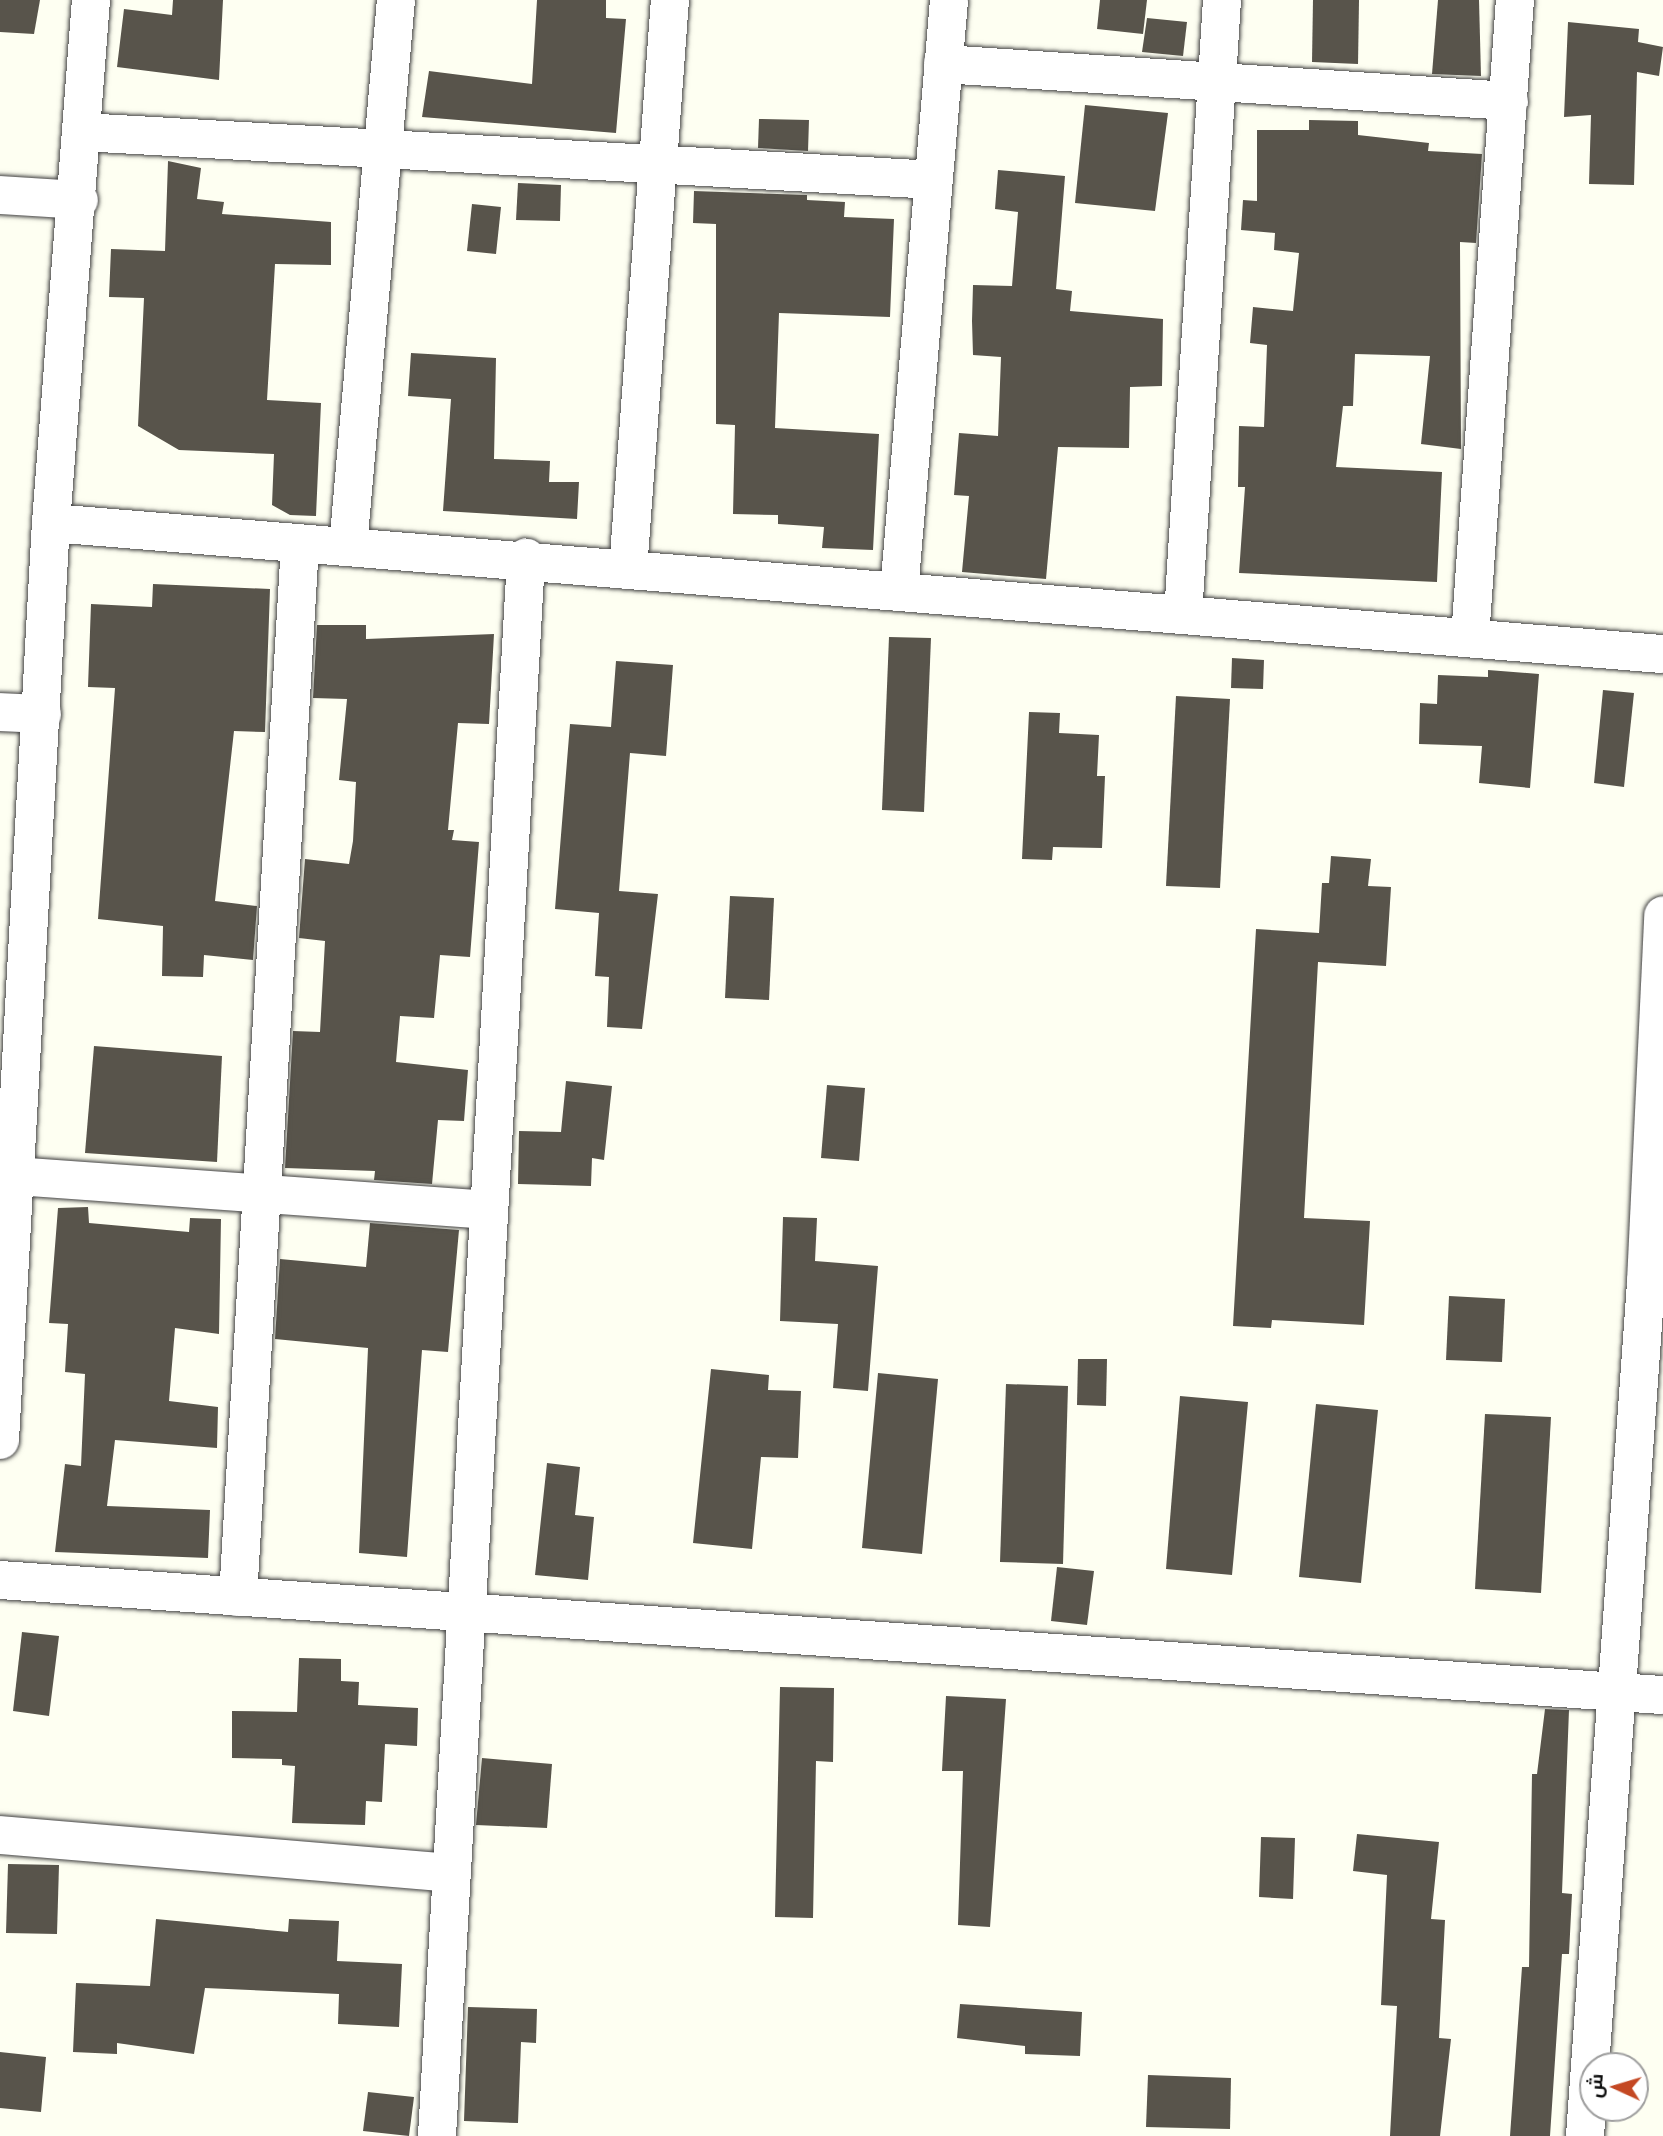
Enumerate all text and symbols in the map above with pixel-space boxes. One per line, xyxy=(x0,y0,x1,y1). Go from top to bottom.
north arrow xyxy=(1579,2052,1649,2122)
text: ش xyxy=(1582,2073,1608,2099)

